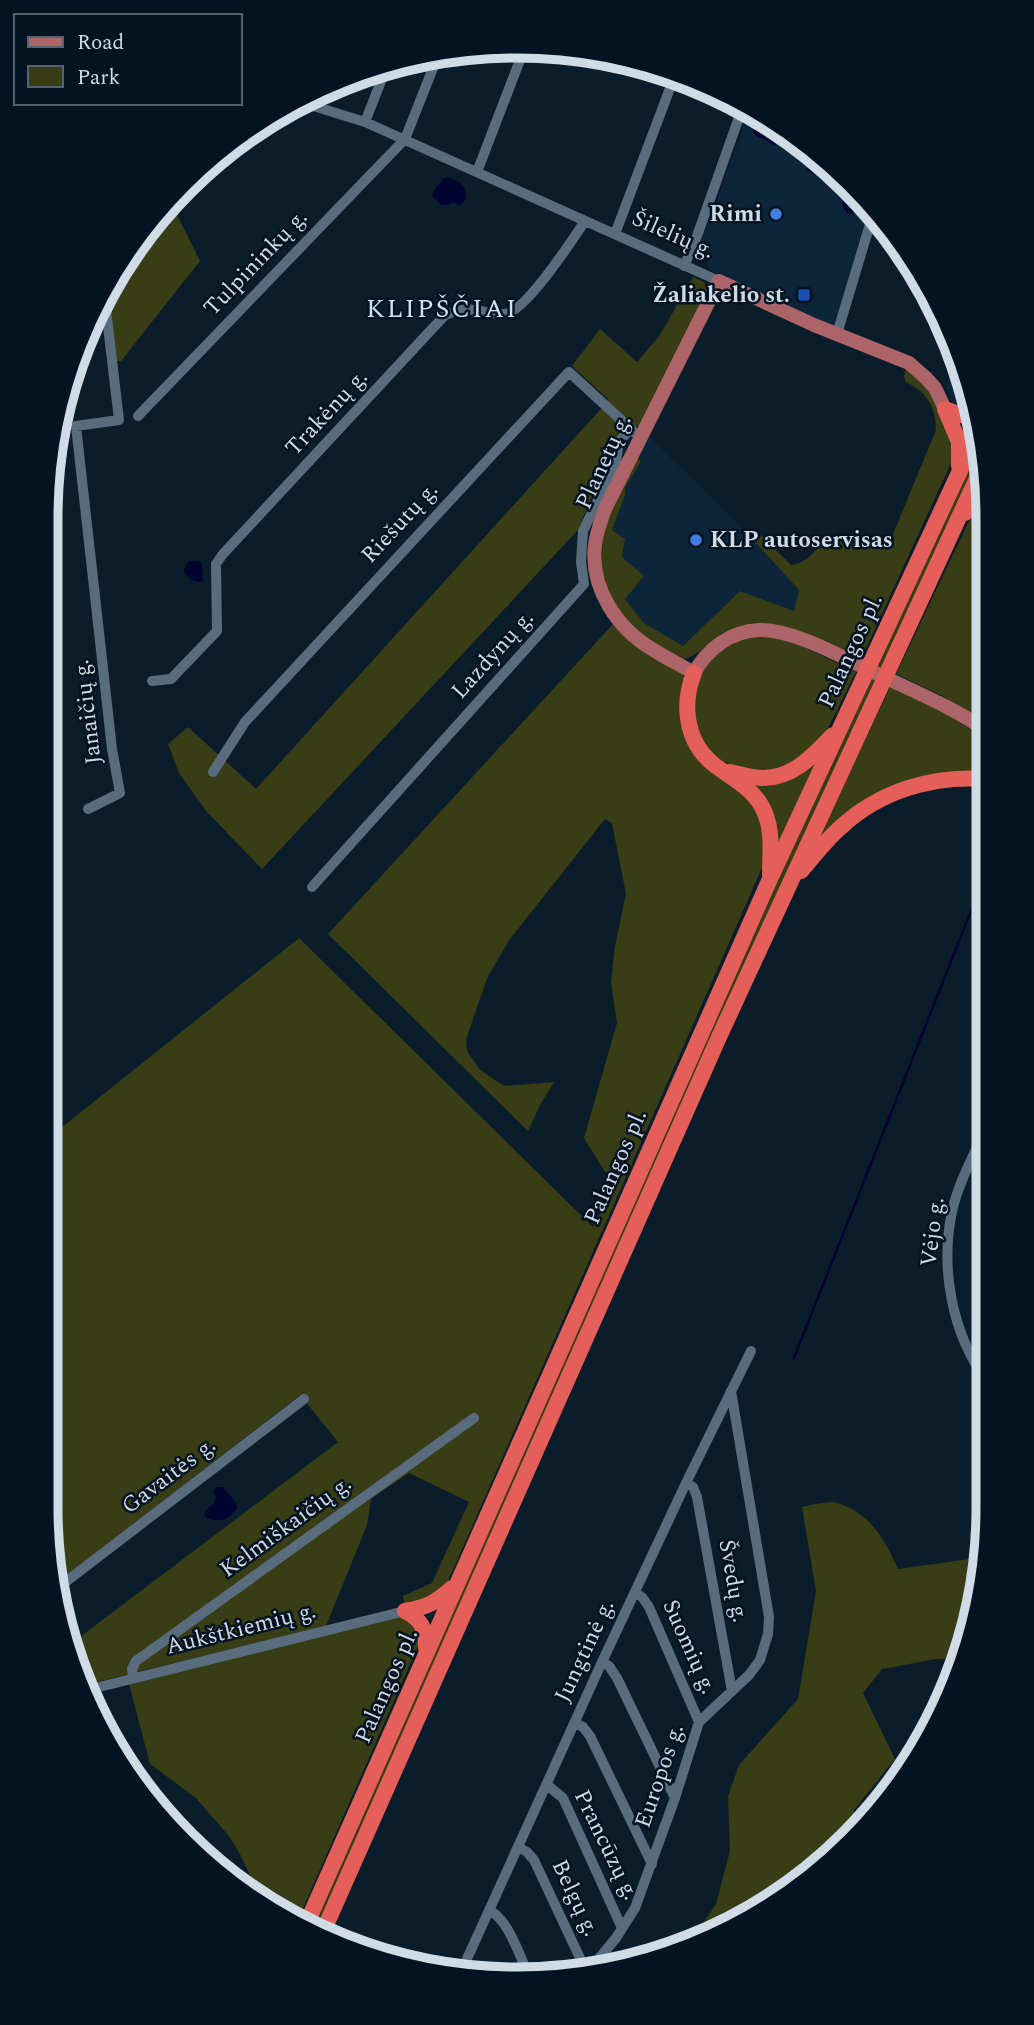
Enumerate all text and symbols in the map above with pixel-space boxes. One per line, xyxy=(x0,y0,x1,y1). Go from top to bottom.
legend xyxy=(14,14,242,105)
text: Road xyxy=(77,27,124,59)
text: Park xyxy=(77,62,121,94)
place label: Rimi xyxy=(709,197,762,232)
street label: Tulpininkų g. xyxy=(196,201,316,325)
street label: Šilelių g. xyxy=(626,201,720,269)
marker: Rimi xyxy=(768,206,784,222)
place label: Žaliakelio st. xyxy=(652,278,790,313)
marker: Žaliakelio st. xyxy=(796,287,812,303)
district label: KLIPŠČIAI xyxy=(366,289,518,329)
street label: Trakėnų g. xyxy=(277,361,377,465)
street label: Planetų g. xyxy=(567,409,641,515)
street label: Riešutų g. xyxy=(353,474,447,572)
place label: KLP autoservisas xyxy=(710,523,893,558)
marker: KLP autoservisas xyxy=(688,532,704,548)
street label: Palangos pl. xyxy=(809,588,893,714)
street label: Lazdynų g. xyxy=(443,603,543,707)
street label: Janaičių g. xyxy=(64,658,112,766)
street label: Palangos pl. xyxy=(575,1104,657,1230)
street label: Vėjo g. xyxy=(911,1195,955,1269)
street label: Gavaitės g. xyxy=(114,1429,224,1523)
street label: Kelmiškaičių g. xyxy=(213,1467,359,1587)
street label: Švedų g. xyxy=(708,1537,758,1625)
street label: Aukštkiemių g. xyxy=(162,1593,320,1665)
street label: Jungtinė g. xyxy=(546,1594,624,1708)
street label: Suomių g. xyxy=(653,1594,725,1700)
street label: Palangos pl. xyxy=(346,1623,428,1749)
street label: Europos g. xyxy=(626,1719,694,1833)
street label: Prancūzų g. xyxy=(564,1784,648,1906)
street label: Belgų g. xyxy=(542,1854,608,1942)

